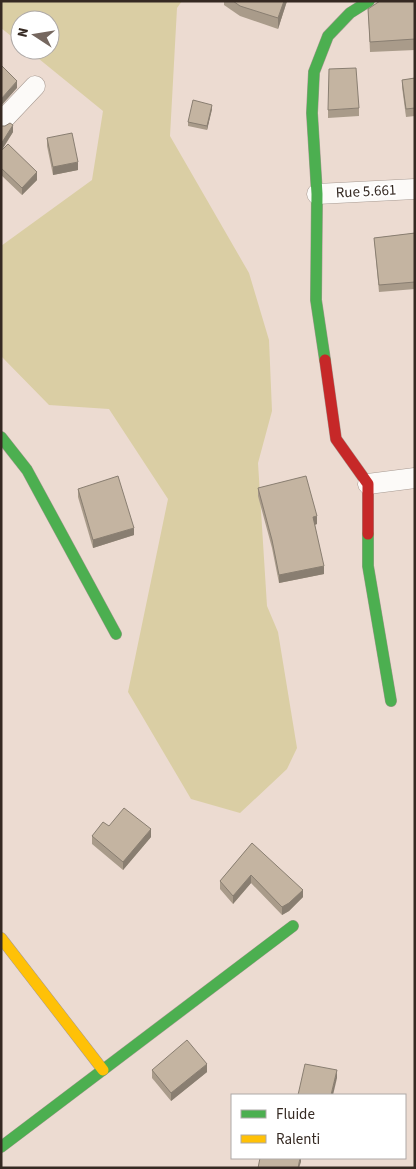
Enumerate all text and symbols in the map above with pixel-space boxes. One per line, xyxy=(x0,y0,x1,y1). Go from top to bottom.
north arrow xyxy=(10,10,60,60)
text: N xyxy=(13,26,34,39)
street label: Rue 5.661 xyxy=(335,179,397,204)
legend xyxy=(231,1094,406,1159)
text: Fluide xyxy=(276,1104,315,1125)
text: Ralenti xyxy=(276,1129,320,1150)

